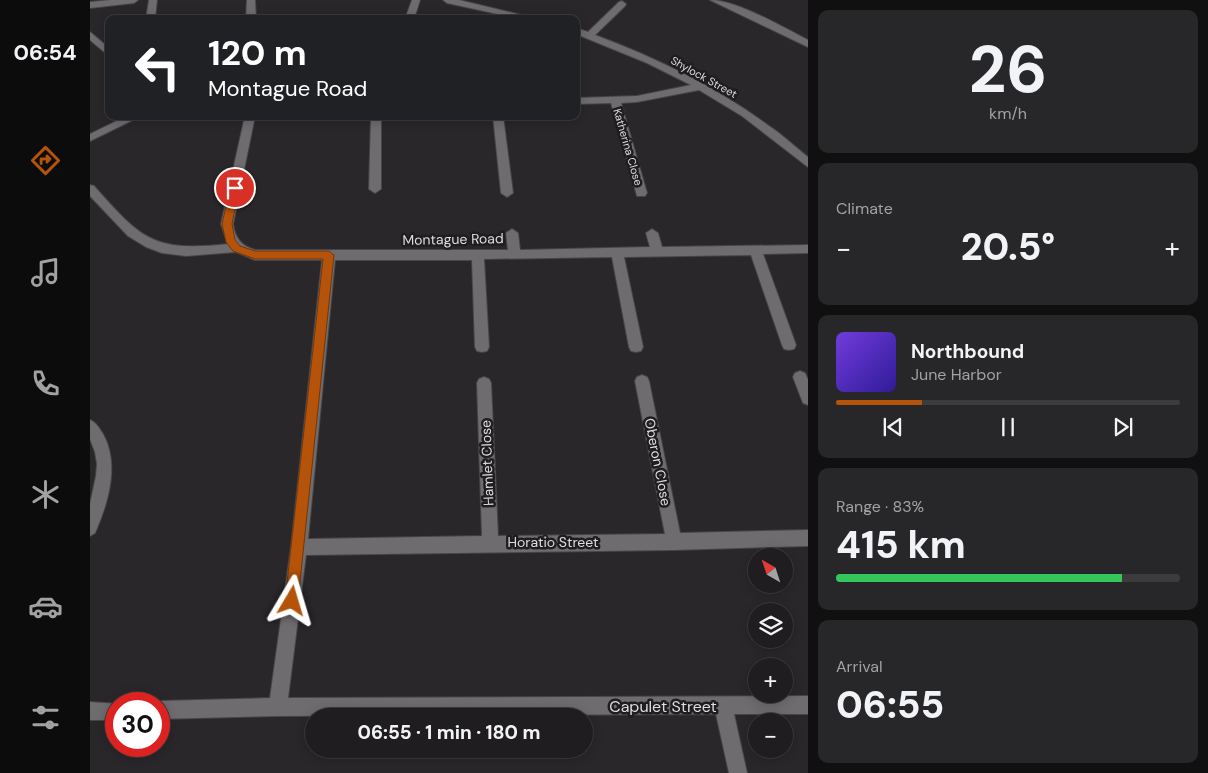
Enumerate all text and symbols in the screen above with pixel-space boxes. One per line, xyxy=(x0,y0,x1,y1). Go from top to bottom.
text: 26 xyxy=(969,28,1047,112)
text: 120 m xyxy=(208,30,307,76)
icon: left xyxy=(125,35,190,100)
text: 06:54 xyxy=(13,38,77,67)
street label: Shylock Street xyxy=(668,53,740,101)
text: Montague Road xyxy=(208,74,367,103)
text: km/h xyxy=(989,103,1027,124)
street label: Katherina Close xyxy=(610,107,646,187)
icon: directions xyxy=(28,143,63,178)
pin xyxy=(214,167,256,209)
icon: arrive xyxy=(221,174,249,202)
text: Climate xyxy=(836,198,893,219)
text: 20.5° xyxy=(961,222,1055,272)
street label: Montague Road xyxy=(402,229,504,249)
text: − xyxy=(836,230,851,267)
text: + xyxy=(1165,230,1180,267)
icon: music xyxy=(28,255,63,290)
text: Northbound xyxy=(911,339,1024,364)
text: June Harbor xyxy=(911,364,1002,385)
icon: phone xyxy=(28,366,63,401)
icon: previous xyxy=(879,413,907,441)
icon: pause xyxy=(994,413,1022,441)
icon: next xyxy=(1109,413,1137,441)
street label: Oberon Close xyxy=(641,417,675,507)
street label: Hamlet Close xyxy=(477,420,497,506)
icon: climate xyxy=(28,477,63,512)
text: Range · 83% xyxy=(836,496,924,517)
text: 415 km xyxy=(836,520,966,570)
street label: Horatio Street xyxy=(508,533,599,551)
north arrow xyxy=(748,548,792,592)
map controls xyxy=(748,548,793,758)
position arrow xyxy=(265,574,317,626)
icon: car xyxy=(28,589,63,624)
button: layers xyxy=(748,603,793,648)
text: Arrival xyxy=(836,656,883,677)
button: + xyxy=(748,658,793,703)
text: 06:55 xyxy=(836,680,944,730)
speed limit sign: 30 xyxy=(105,692,170,757)
street label: Capulet Street xyxy=(609,696,717,717)
icon: filters xyxy=(28,700,63,735)
button: − xyxy=(748,713,793,758)
text: 06:55 · 1 min · 180 m xyxy=(358,720,540,745)

